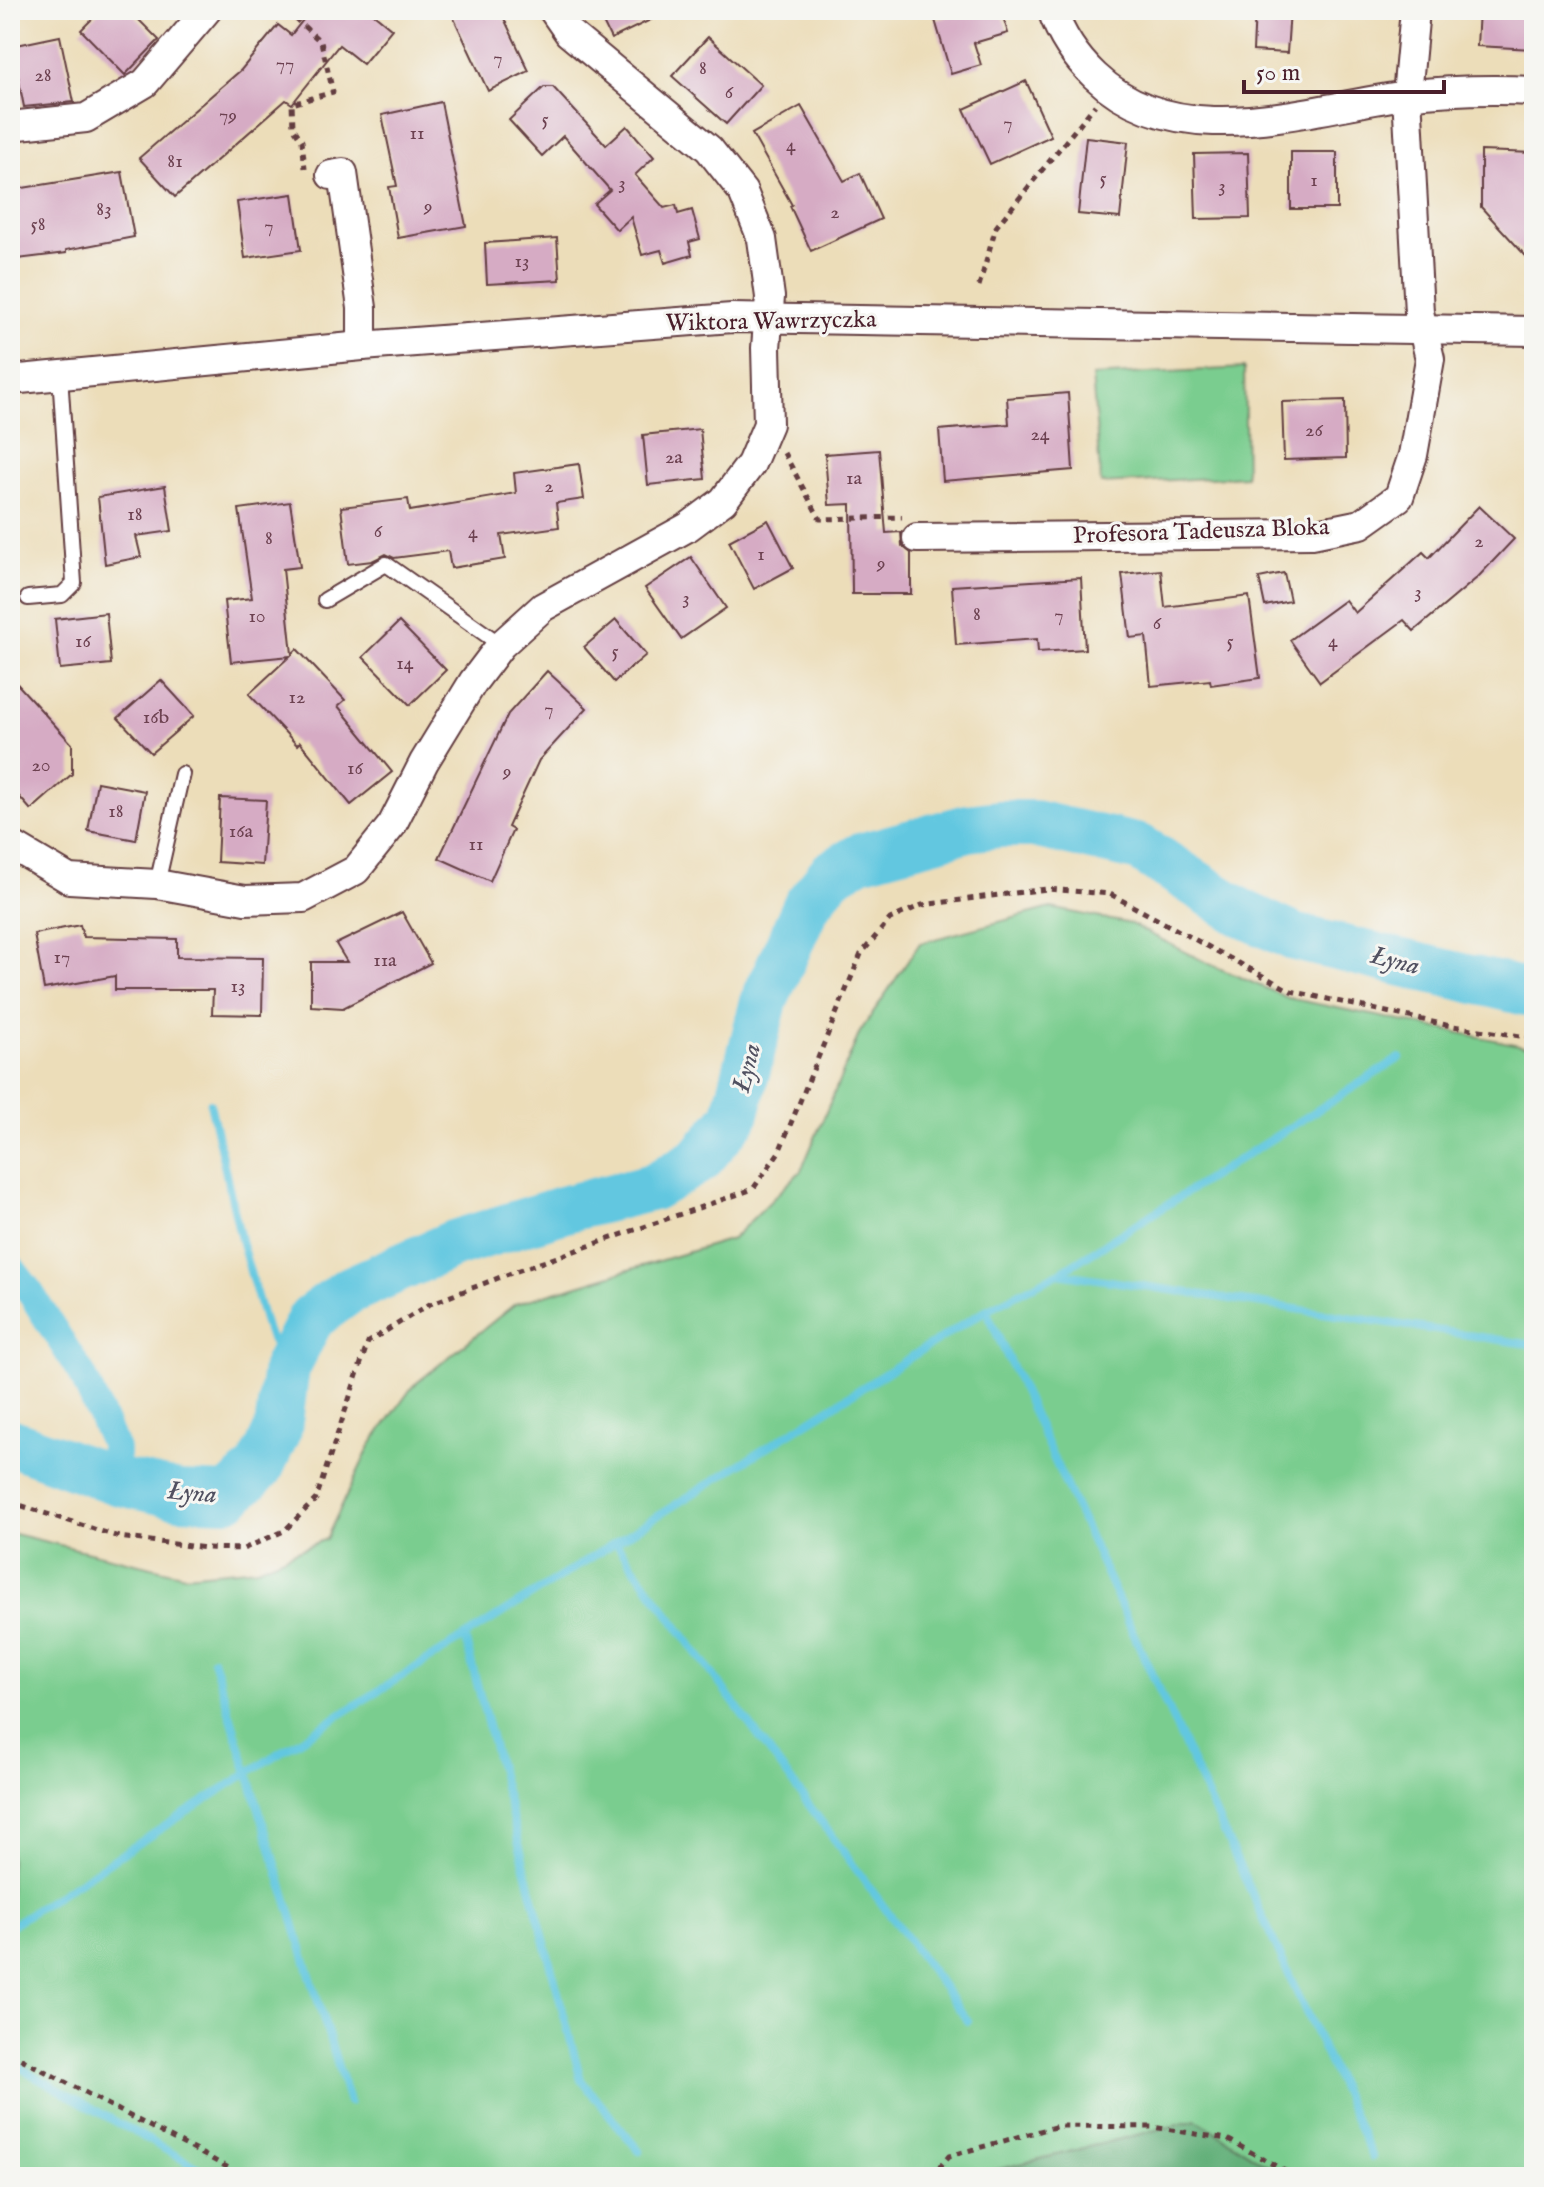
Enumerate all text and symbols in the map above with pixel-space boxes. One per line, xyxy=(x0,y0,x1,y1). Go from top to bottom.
scale bar xyxy=(1244,44,1444,94)
house number: 7 xyxy=(493,46,503,71)
house number: 77 xyxy=(276,52,294,77)
house number: 8 xyxy=(699,56,707,81)
text: 50 m xyxy=(1256,58,1300,89)
house number: 28 xyxy=(34,63,52,88)
house number: 6 xyxy=(725,80,734,105)
house number: 79 xyxy=(219,103,237,128)
house number: 5 xyxy=(541,107,549,132)
house number: 7 xyxy=(1003,111,1013,136)
house number: 11 xyxy=(410,121,424,146)
house number: 4 xyxy=(786,133,796,158)
house number: 81 xyxy=(167,149,183,174)
house number: 5 xyxy=(1099,166,1107,191)
house number: 1 xyxy=(1310,168,1318,193)
house number: 3 xyxy=(618,171,626,196)
house number: 3 xyxy=(1218,174,1226,199)
house number: 9 xyxy=(423,194,432,219)
house number: 83 xyxy=(96,197,112,222)
house number: 2 xyxy=(830,200,840,225)
house number: 58 xyxy=(30,212,46,237)
house number: 7 xyxy=(264,214,274,239)
house number: 13 xyxy=(515,249,529,274)
street label: Wiktora Wawrzyczka xyxy=(665,305,877,339)
house number: 26 xyxy=(1305,418,1323,443)
house number: 24 xyxy=(1030,422,1050,447)
house number: 2a xyxy=(665,445,683,470)
house number: 1a xyxy=(846,466,862,491)
house number: 2 xyxy=(544,474,554,499)
house number: 18 xyxy=(127,502,143,527)
street label: Profesora Tadeusza Bloka xyxy=(1072,512,1330,552)
house number: 6 xyxy=(374,519,383,544)
house number: 4 xyxy=(468,520,478,545)
house number: 8 xyxy=(265,526,273,551)
house number: 2 xyxy=(1474,529,1484,554)
house number: 1 xyxy=(757,542,765,567)
house number: 9 xyxy=(876,551,885,576)
house number: 3 xyxy=(1414,580,1422,605)
house number: 3 xyxy=(682,586,690,611)
house number: 8 xyxy=(973,602,981,627)
house number: 7 xyxy=(1054,603,1064,628)
house number: 10 xyxy=(248,604,266,629)
house number: 6 xyxy=(1153,611,1162,636)
house number: 16 xyxy=(75,629,92,654)
house number: 5 xyxy=(1226,629,1234,654)
house number: 4 xyxy=(1328,629,1338,654)
house number: 5 xyxy=(611,639,619,664)
house number: 14 xyxy=(396,651,414,676)
house number: 12 xyxy=(289,685,305,710)
house number: 7 xyxy=(544,697,554,722)
house number: 16b xyxy=(143,705,170,730)
house number: 20 xyxy=(31,753,51,778)
house number: 16 xyxy=(347,756,364,781)
house number: 9 xyxy=(502,759,511,784)
house number: 18 xyxy=(108,799,124,824)
house number: 16a xyxy=(229,819,254,844)
house number: 11 xyxy=(469,832,483,857)
water label: Łyna xyxy=(1366,939,1423,983)
house number: 17 xyxy=(54,945,70,970)
house number: 11a xyxy=(373,948,397,973)
house number: 13 xyxy=(231,974,245,999)
water label: Łyna xyxy=(725,1040,769,1097)
water label: Łyna xyxy=(165,1474,218,1512)

